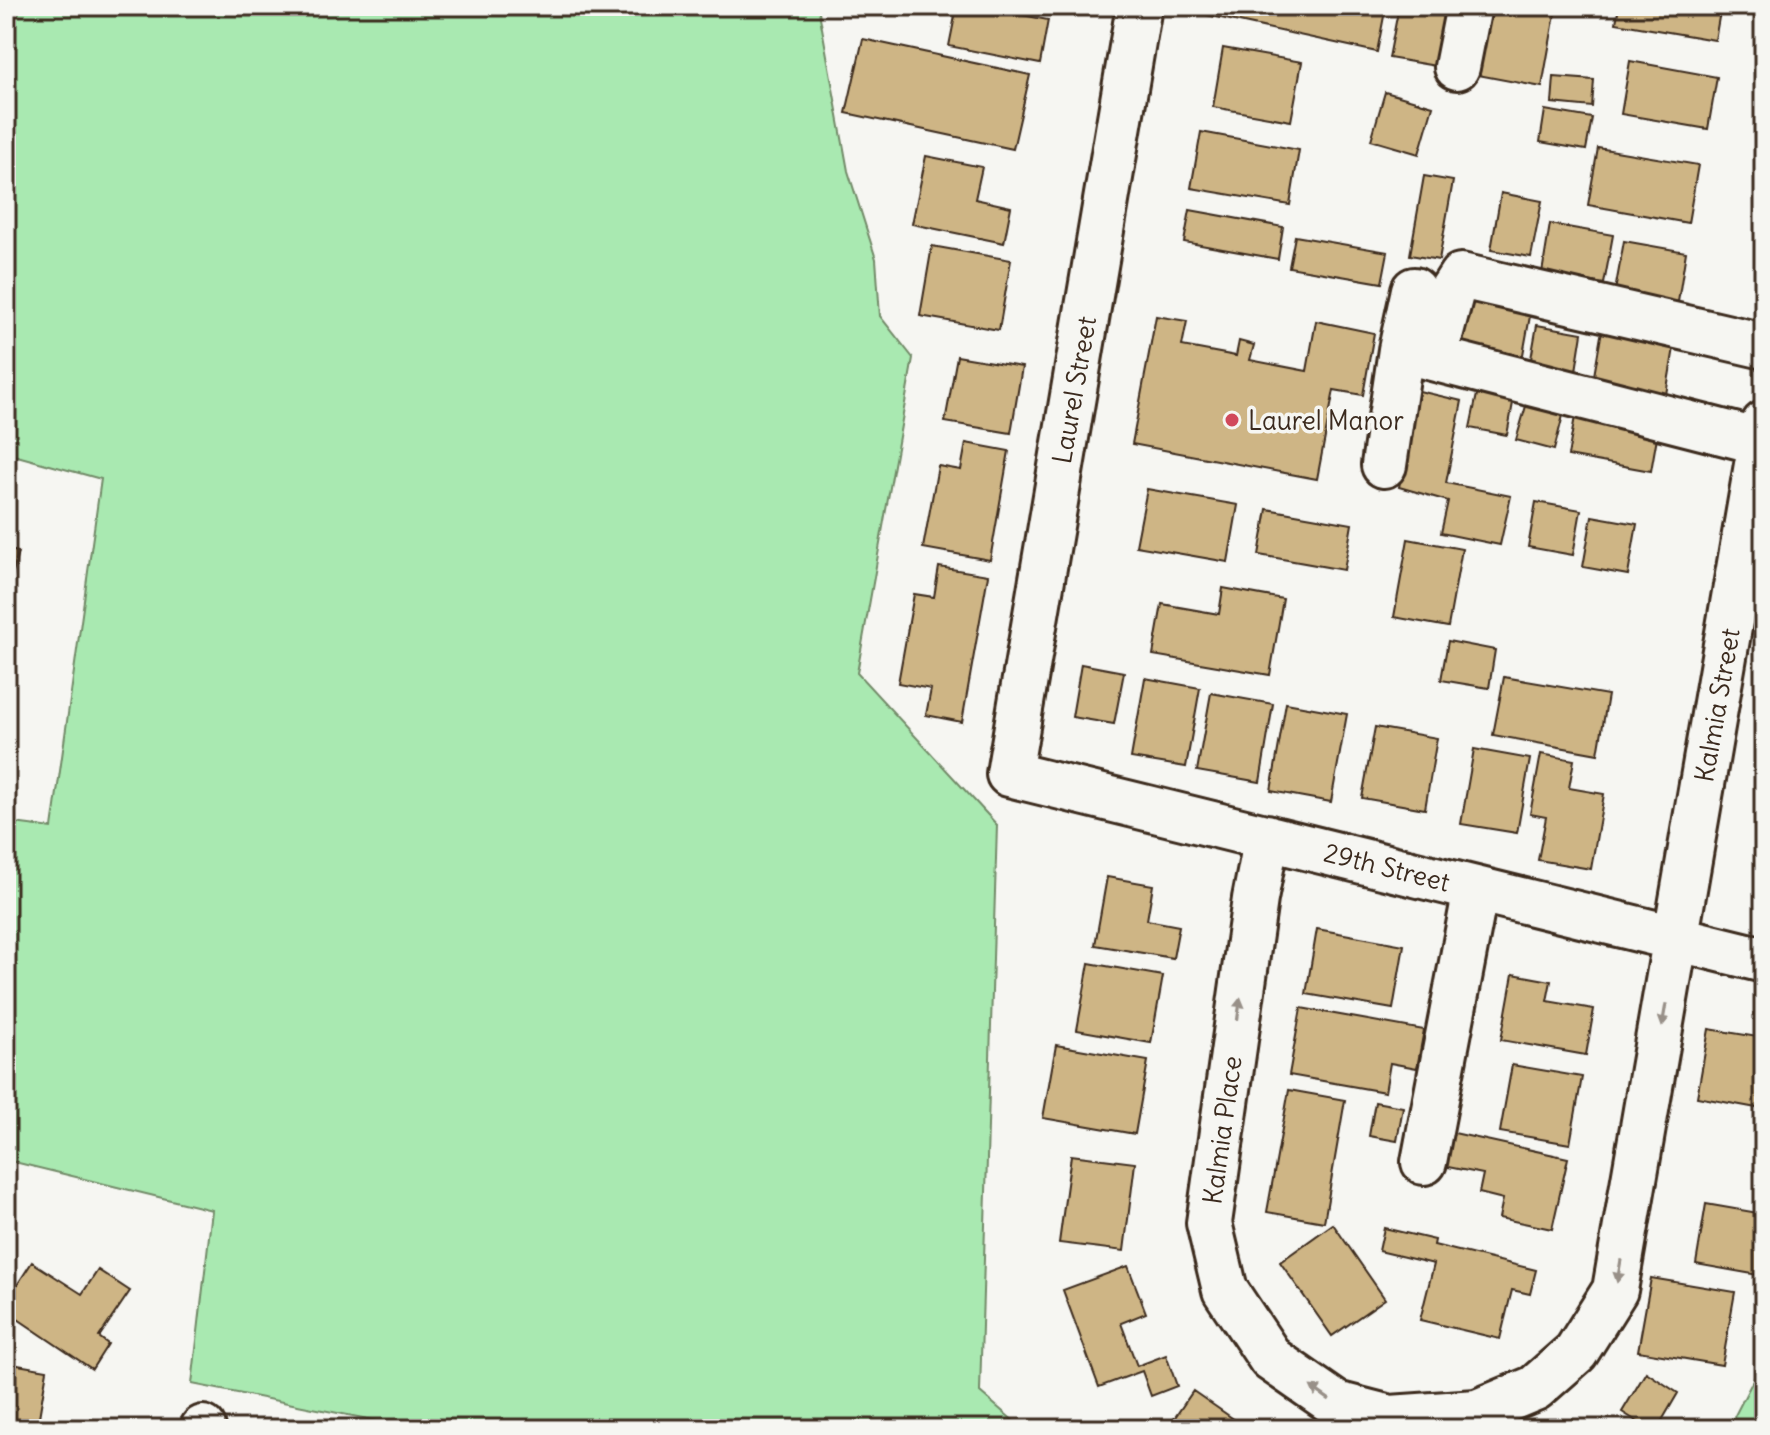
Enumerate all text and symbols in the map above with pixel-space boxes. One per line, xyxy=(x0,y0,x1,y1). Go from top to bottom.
street label: Laurel Street xyxy=(1045,313,1103,466)
place label: Laurel Manor xyxy=(1248,404,1404,437)
marker: Laurel Manor xyxy=(1223,411,1241,429)
street label: Kalmia Street xyxy=(1687,625,1747,784)
street label: 29th Street xyxy=(1321,835,1454,899)
one-way arrow xyxy=(1233,996,1246,1021)
one-way arrow xyxy=(1657,1003,1669,1028)
street label: Kalmia Place xyxy=(1195,1054,1249,1206)
one-way arrow xyxy=(1612,1259,1624,1284)
one-way arrow xyxy=(1310,1386,1331,1401)

